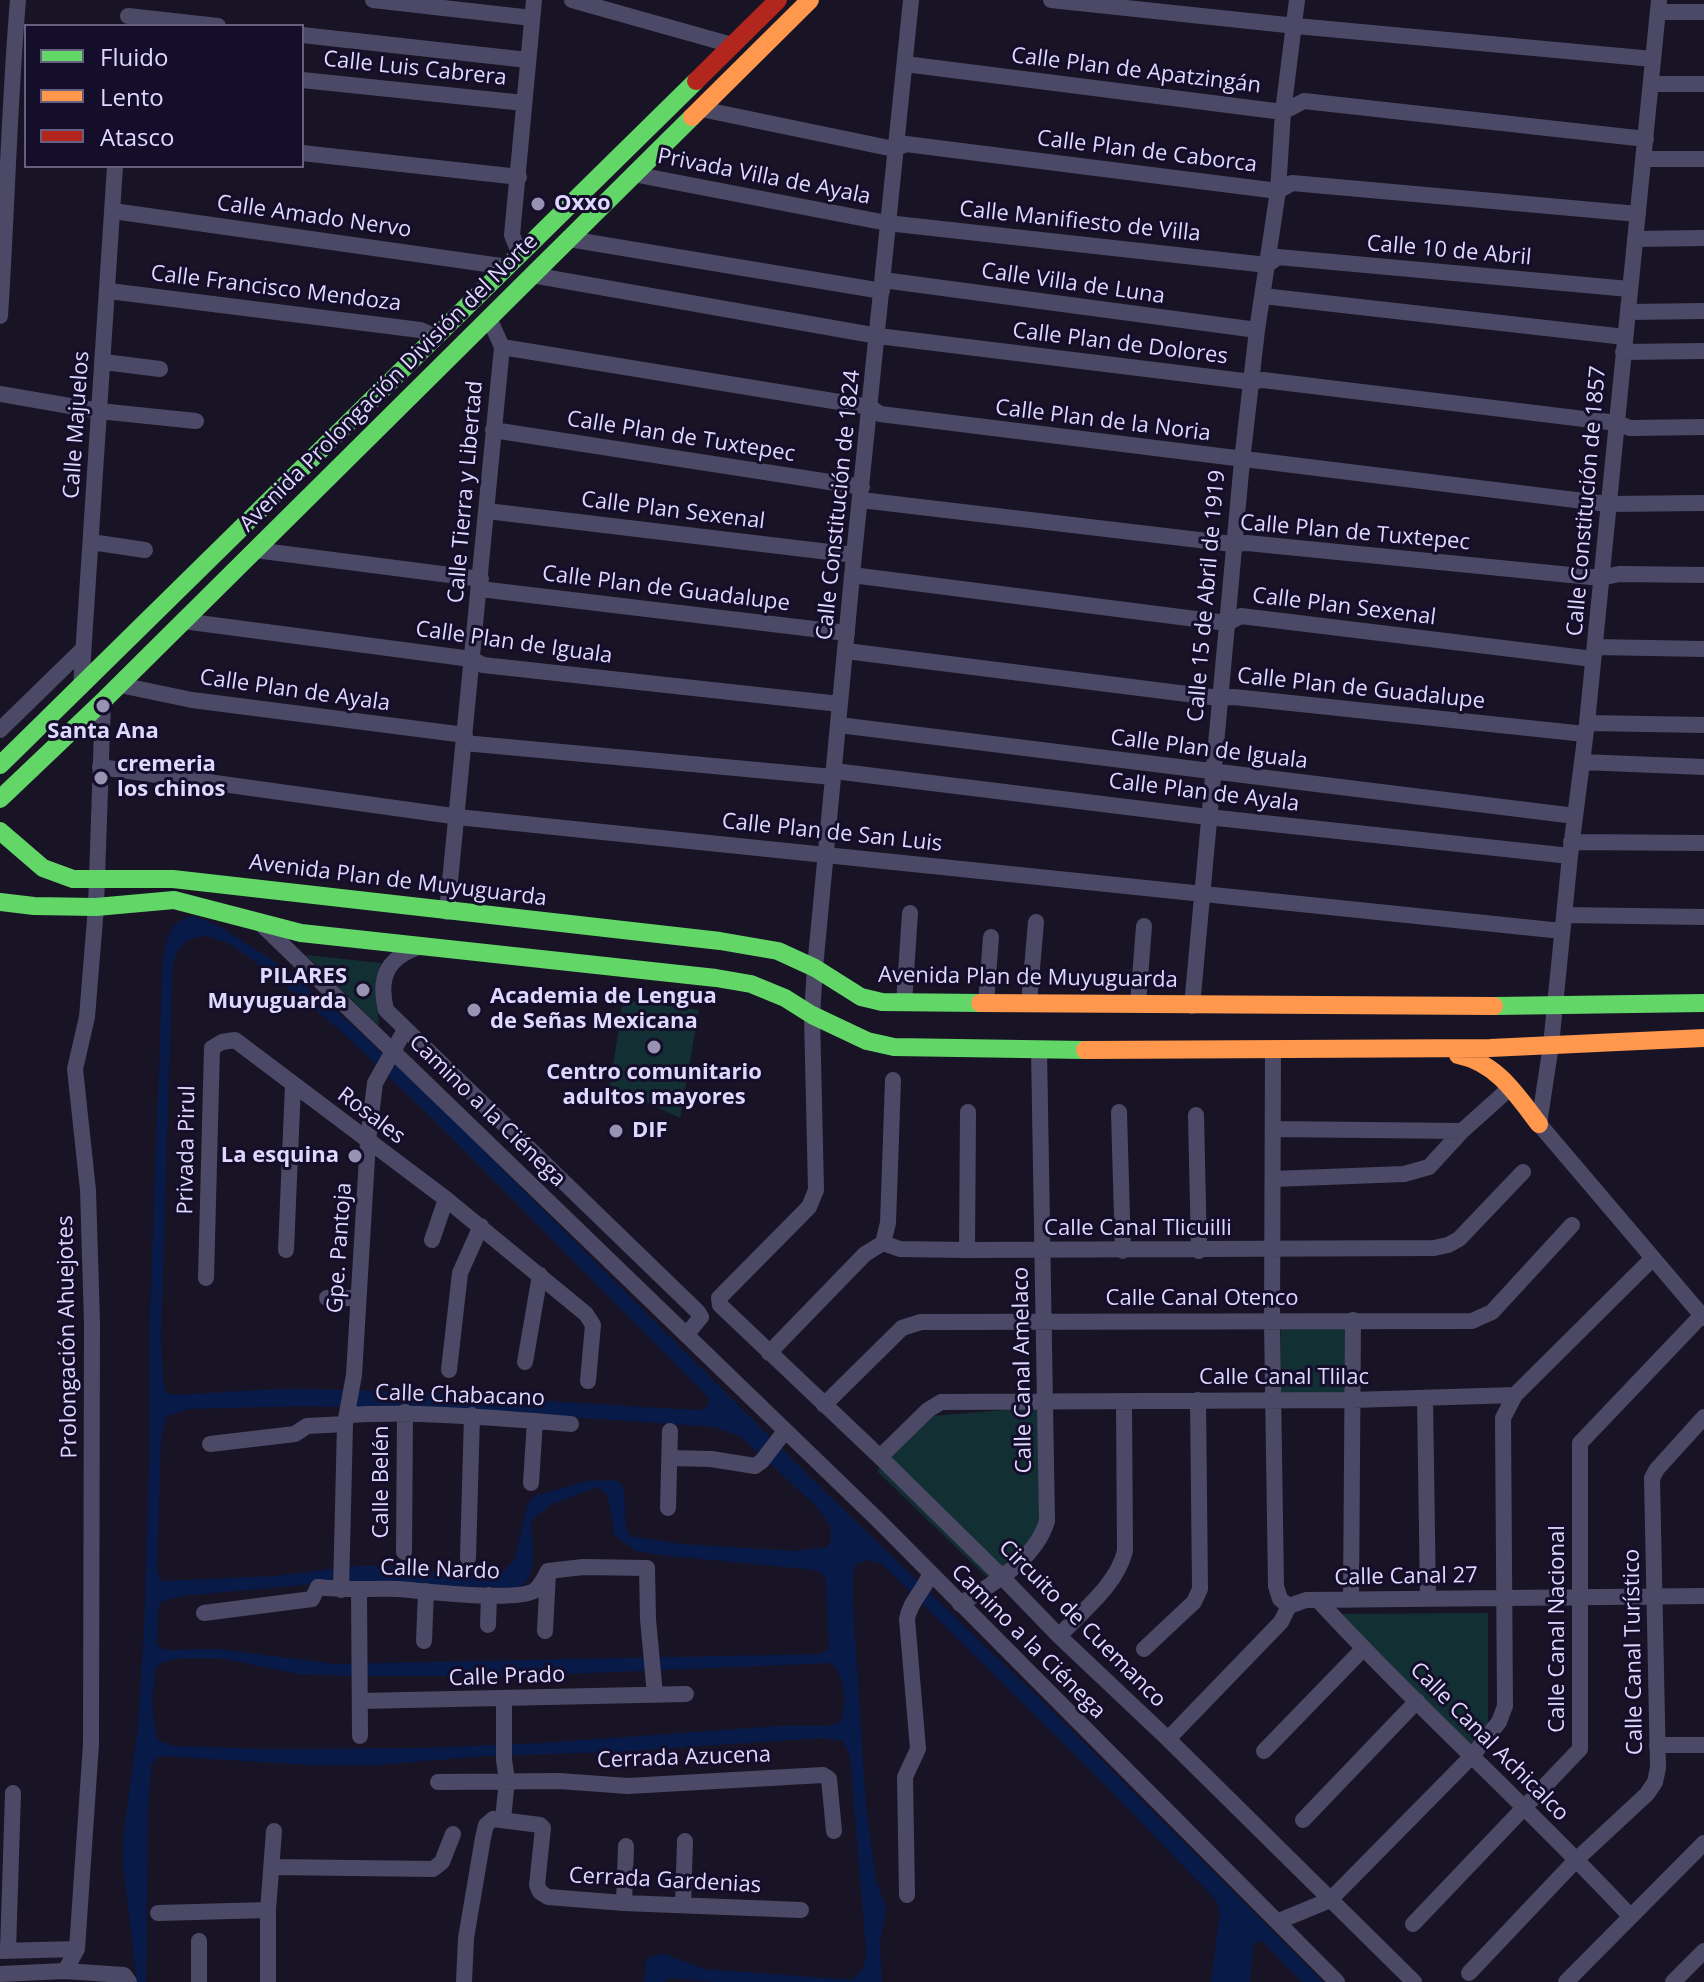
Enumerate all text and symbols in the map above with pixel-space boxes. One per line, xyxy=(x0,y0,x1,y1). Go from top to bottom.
legend xyxy=(24,24,304,168)
text: Fluido xyxy=(100,40,168,73)
street label: Calle Plan de Apatzingán xyxy=(1010,43,1262,99)
street label: Calle Luis Cabrera xyxy=(322,46,508,92)
text: Lento xyxy=(100,80,164,113)
text: Atasco xyxy=(100,120,174,153)
street label: Calle Plan de Caborca xyxy=(1035,125,1259,179)
street label: Privada Villa de Ayala xyxy=(655,143,873,211)
street label: Calle Amado Nervo xyxy=(215,190,413,244)
place label: Oxxo xyxy=(554,191,611,217)
marker: Oxxo xyxy=(529,195,547,213)
street label: Calle Manifiesto de Villa xyxy=(958,196,1202,248)
street label: Avenida Prolongación División del Norte xyxy=(234,228,544,538)
street label: Calle 10 de Abril xyxy=(1366,231,1532,271)
street label: Calle Villa de Luna xyxy=(979,258,1167,310)
street label: Calle Francisco Mendoza xyxy=(149,261,403,317)
street label: Calle Plan de Dolores xyxy=(1011,318,1229,370)
street label: Calle Majuelos xyxy=(59,350,95,500)
street label: Calle Constitución de 1857 xyxy=(1562,365,1612,637)
street label: Calle Constitución de 1824 xyxy=(812,369,866,641)
street label: Calle Tierra y Libertad xyxy=(443,380,489,604)
street label: Calle Plan de la Noria xyxy=(994,395,1212,447)
street label: Calle Plan de Tuxtepec xyxy=(565,406,797,468)
street label: Calle 15 de Abril de 1919 xyxy=(1183,469,1231,723)
street label: Calle Plan Sexenal xyxy=(580,487,766,535)
street label: Calle Plan de Tuxtepec xyxy=(1239,510,1471,556)
street label: Calle Plan de Guadalupe xyxy=(541,561,791,617)
street label: Calle Plan Sexenal xyxy=(1251,583,1437,631)
street label: Calle Plan de Iguala xyxy=(414,616,614,670)
street label: Calle Plan de Guadalupe xyxy=(1236,663,1486,715)
street label: Calle Plan de Ayala xyxy=(198,665,392,717)
marker: Santa Ana xyxy=(94,697,112,715)
place label: Santa Ana xyxy=(47,719,159,745)
street label: Calle Plan de Iguala xyxy=(1109,725,1309,775)
place label: cremeria los chinos xyxy=(117,752,225,804)
street label: Calle Plan de Ayala xyxy=(1107,768,1301,818)
marker: cremeria los chinos xyxy=(92,769,110,787)
street label: Calle Plan de San Luis xyxy=(720,808,944,858)
street label: Avenida Plan de Muyuguarda xyxy=(248,850,548,912)
street label: Avenida Plan de Muyuguarda xyxy=(878,962,1178,994)
place label: PILARES Muyuguarda xyxy=(207,964,347,1016)
marker: PILARES Muyuguarda xyxy=(354,981,372,999)
place label: Academia de Lengua de Señas Mexicana xyxy=(490,984,717,1036)
marker: Academia de Lengua de Señas Mexicana xyxy=(465,1001,483,1019)
street label: Camino a la Ciénega xyxy=(403,1029,571,1193)
marker: Centro comunitario adultos mayores xyxy=(645,1038,663,1056)
place label: Centro comunitario adultos mayores xyxy=(546,1060,762,1112)
street label: Rosales xyxy=(332,1082,410,1150)
street label: Privada Pirul xyxy=(173,1085,201,1215)
place label: DIF xyxy=(632,1118,668,1144)
marker: DIF xyxy=(607,1122,625,1140)
place label: La esquina xyxy=(221,1143,339,1169)
marker: La esquina xyxy=(346,1147,364,1165)
street label: Gpe. Pantoja xyxy=(322,1182,358,1314)
street label: Prolongación Ahuejotes xyxy=(53,1215,83,1459)
street label: Calle Canal Tlicuilli xyxy=(1044,1216,1232,1242)
street label: Calle Canal Amelaco xyxy=(1008,1267,1038,1473)
street label: Calle Canal Otenco xyxy=(1106,1286,1298,1312)
street label: Calle Canal Tlilac xyxy=(1199,1365,1369,1391)
street label: Calle Chabacano xyxy=(375,1380,545,1412)
street label: Calle Belén xyxy=(369,1425,395,1539)
street label: Calle Canal Nacional xyxy=(1545,1525,1571,1733)
street label: Circuito de Cuemanco xyxy=(993,1535,1171,1713)
street label: Calle Canal Turístico xyxy=(1619,1549,1649,1755)
street label: Calle Nardo xyxy=(380,1555,500,1585)
street label: Camino a la Ciénega xyxy=(945,1559,1111,1725)
street label: Calle Canal 27 xyxy=(1334,1563,1478,1591)
street label: Calle Canal Achicalco xyxy=(1404,1657,1574,1827)
street label: Calle Prado xyxy=(448,1662,566,1692)
street label: Cerrada Azucena xyxy=(597,1742,771,1774)
street label: Cerrada Gardenias xyxy=(568,1863,762,1899)

